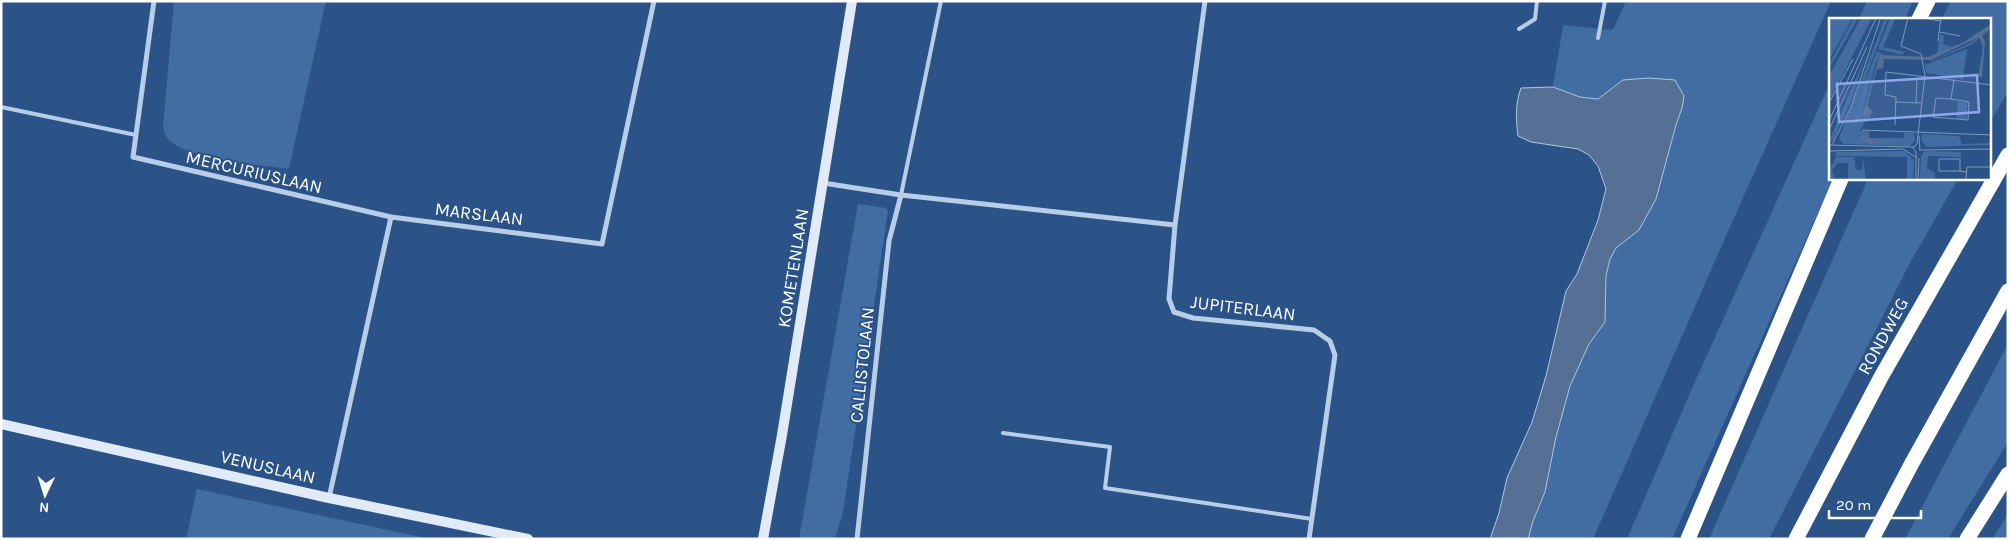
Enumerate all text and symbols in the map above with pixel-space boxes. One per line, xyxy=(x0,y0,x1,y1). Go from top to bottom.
inset map xyxy=(1829,18,1992,180)
street label: MERCURIUSLAAN xyxy=(184,146,324,198)
street label: MARSLAAN xyxy=(434,198,524,230)
street label: KOMETENLAAN xyxy=(773,207,813,329)
street label: JUPITERLAAN xyxy=(1189,291,1297,325)
street label: RONDWEG xyxy=(1853,294,1913,378)
street label: CALLISTOLAAN xyxy=(845,306,879,424)
street label: VENUSLAAN xyxy=(218,445,318,489)
north arrow xyxy=(20,470,70,520)
scale bar xyxy=(1829,488,1922,520)
text: 20 m xyxy=(1836,496,1871,514)
text: N xyxy=(39,499,50,516)

